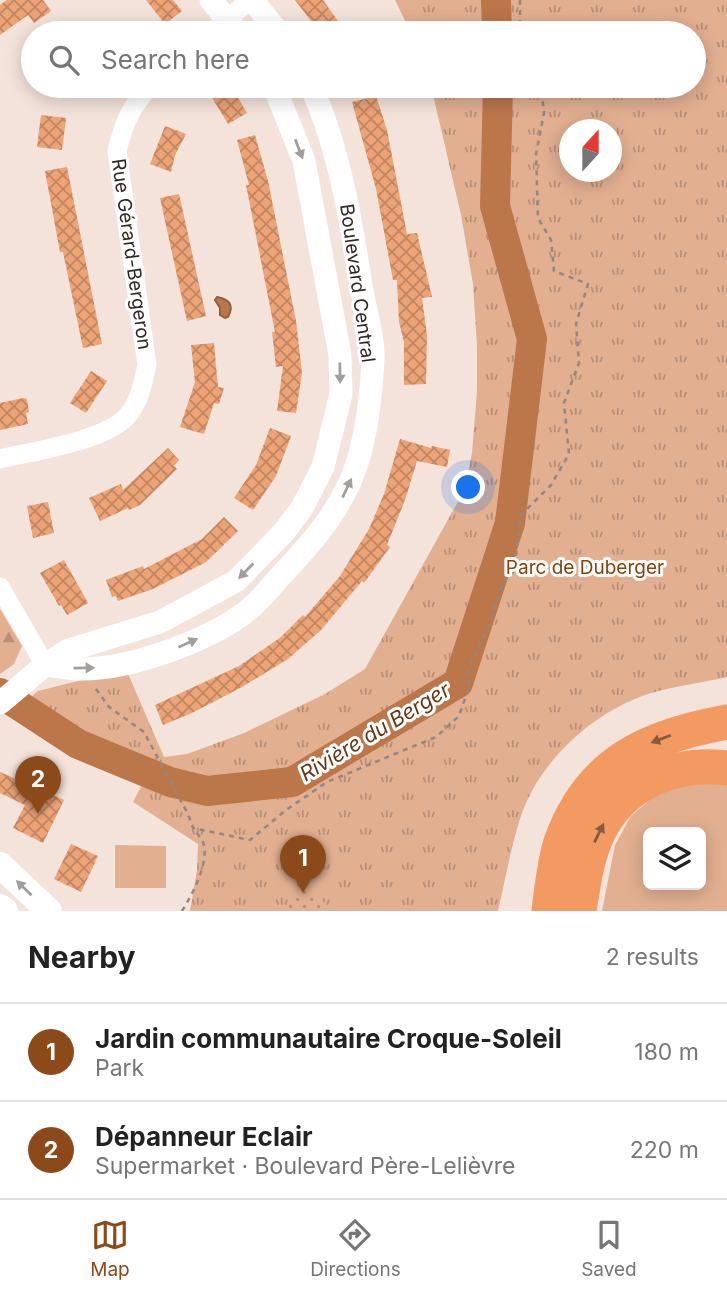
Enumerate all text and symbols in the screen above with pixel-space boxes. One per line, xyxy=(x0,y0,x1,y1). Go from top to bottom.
search box xyxy=(21,21,706,98)
icon: search xyxy=(45,41,83,79)
text: Search here xyxy=(101,44,250,75)
north arrow xyxy=(559,119,622,182)
one-way arrow xyxy=(294,139,305,160)
street label: Rue Gérard-Bergeron xyxy=(107,157,156,351)
street label: Boulevard Central xyxy=(335,202,380,364)
one-way arrow xyxy=(335,362,346,384)
your location xyxy=(451,470,485,504)
one-way arrow xyxy=(341,478,352,498)
park label: Parc de Duberger xyxy=(506,556,664,579)
one-way arrow xyxy=(238,562,254,579)
one-way arrow xyxy=(177,637,198,648)
one-way arrow xyxy=(73,662,95,674)
water label: Rivière du Berger xyxy=(295,676,455,786)
one-way arrow xyxy=(651,734,672,745)
pin: 2 xyxy=(15,756,61,814)
one-way arrow xyxy=(593,823,605,843)
map controls xyxy=(643,827,706,890)
button: layers xyxy=(643,827,706,890)
pin: 1 xyxy=(280,835,326,893)
one-way arrow xyxy=(16,881,33,897)
text: Nearby xyxy=(28,939,136,975)
text: 2 results xyxy=(606,943,699,971)
text: Jardin communautaire Croque-Soleil xyxy=(95,1023,562,1054)
text: 1 xyxy=(46,1038,56,1066)
text: 180 m xyxy=(634,1038,699,1066)
text: Park xyxy=(95,1054,144,1082)
text: Dépanneur Eclair xyxy=(95,1121,313,1152)
text: 2 xyxy=(44,1136,58,1164)
text: 220 m xyxy=(630,1136,699,1164)
text: Supermarket · Boulevard Père-Lelièvre xyxy=(95,1152,515,1180)
tab: Map xyxy=(90,1216,130,1281)
tab: Directions xyxy=(310,1216,401,1281)
tab: Saved xyxy=(581,1216,637,1281)

